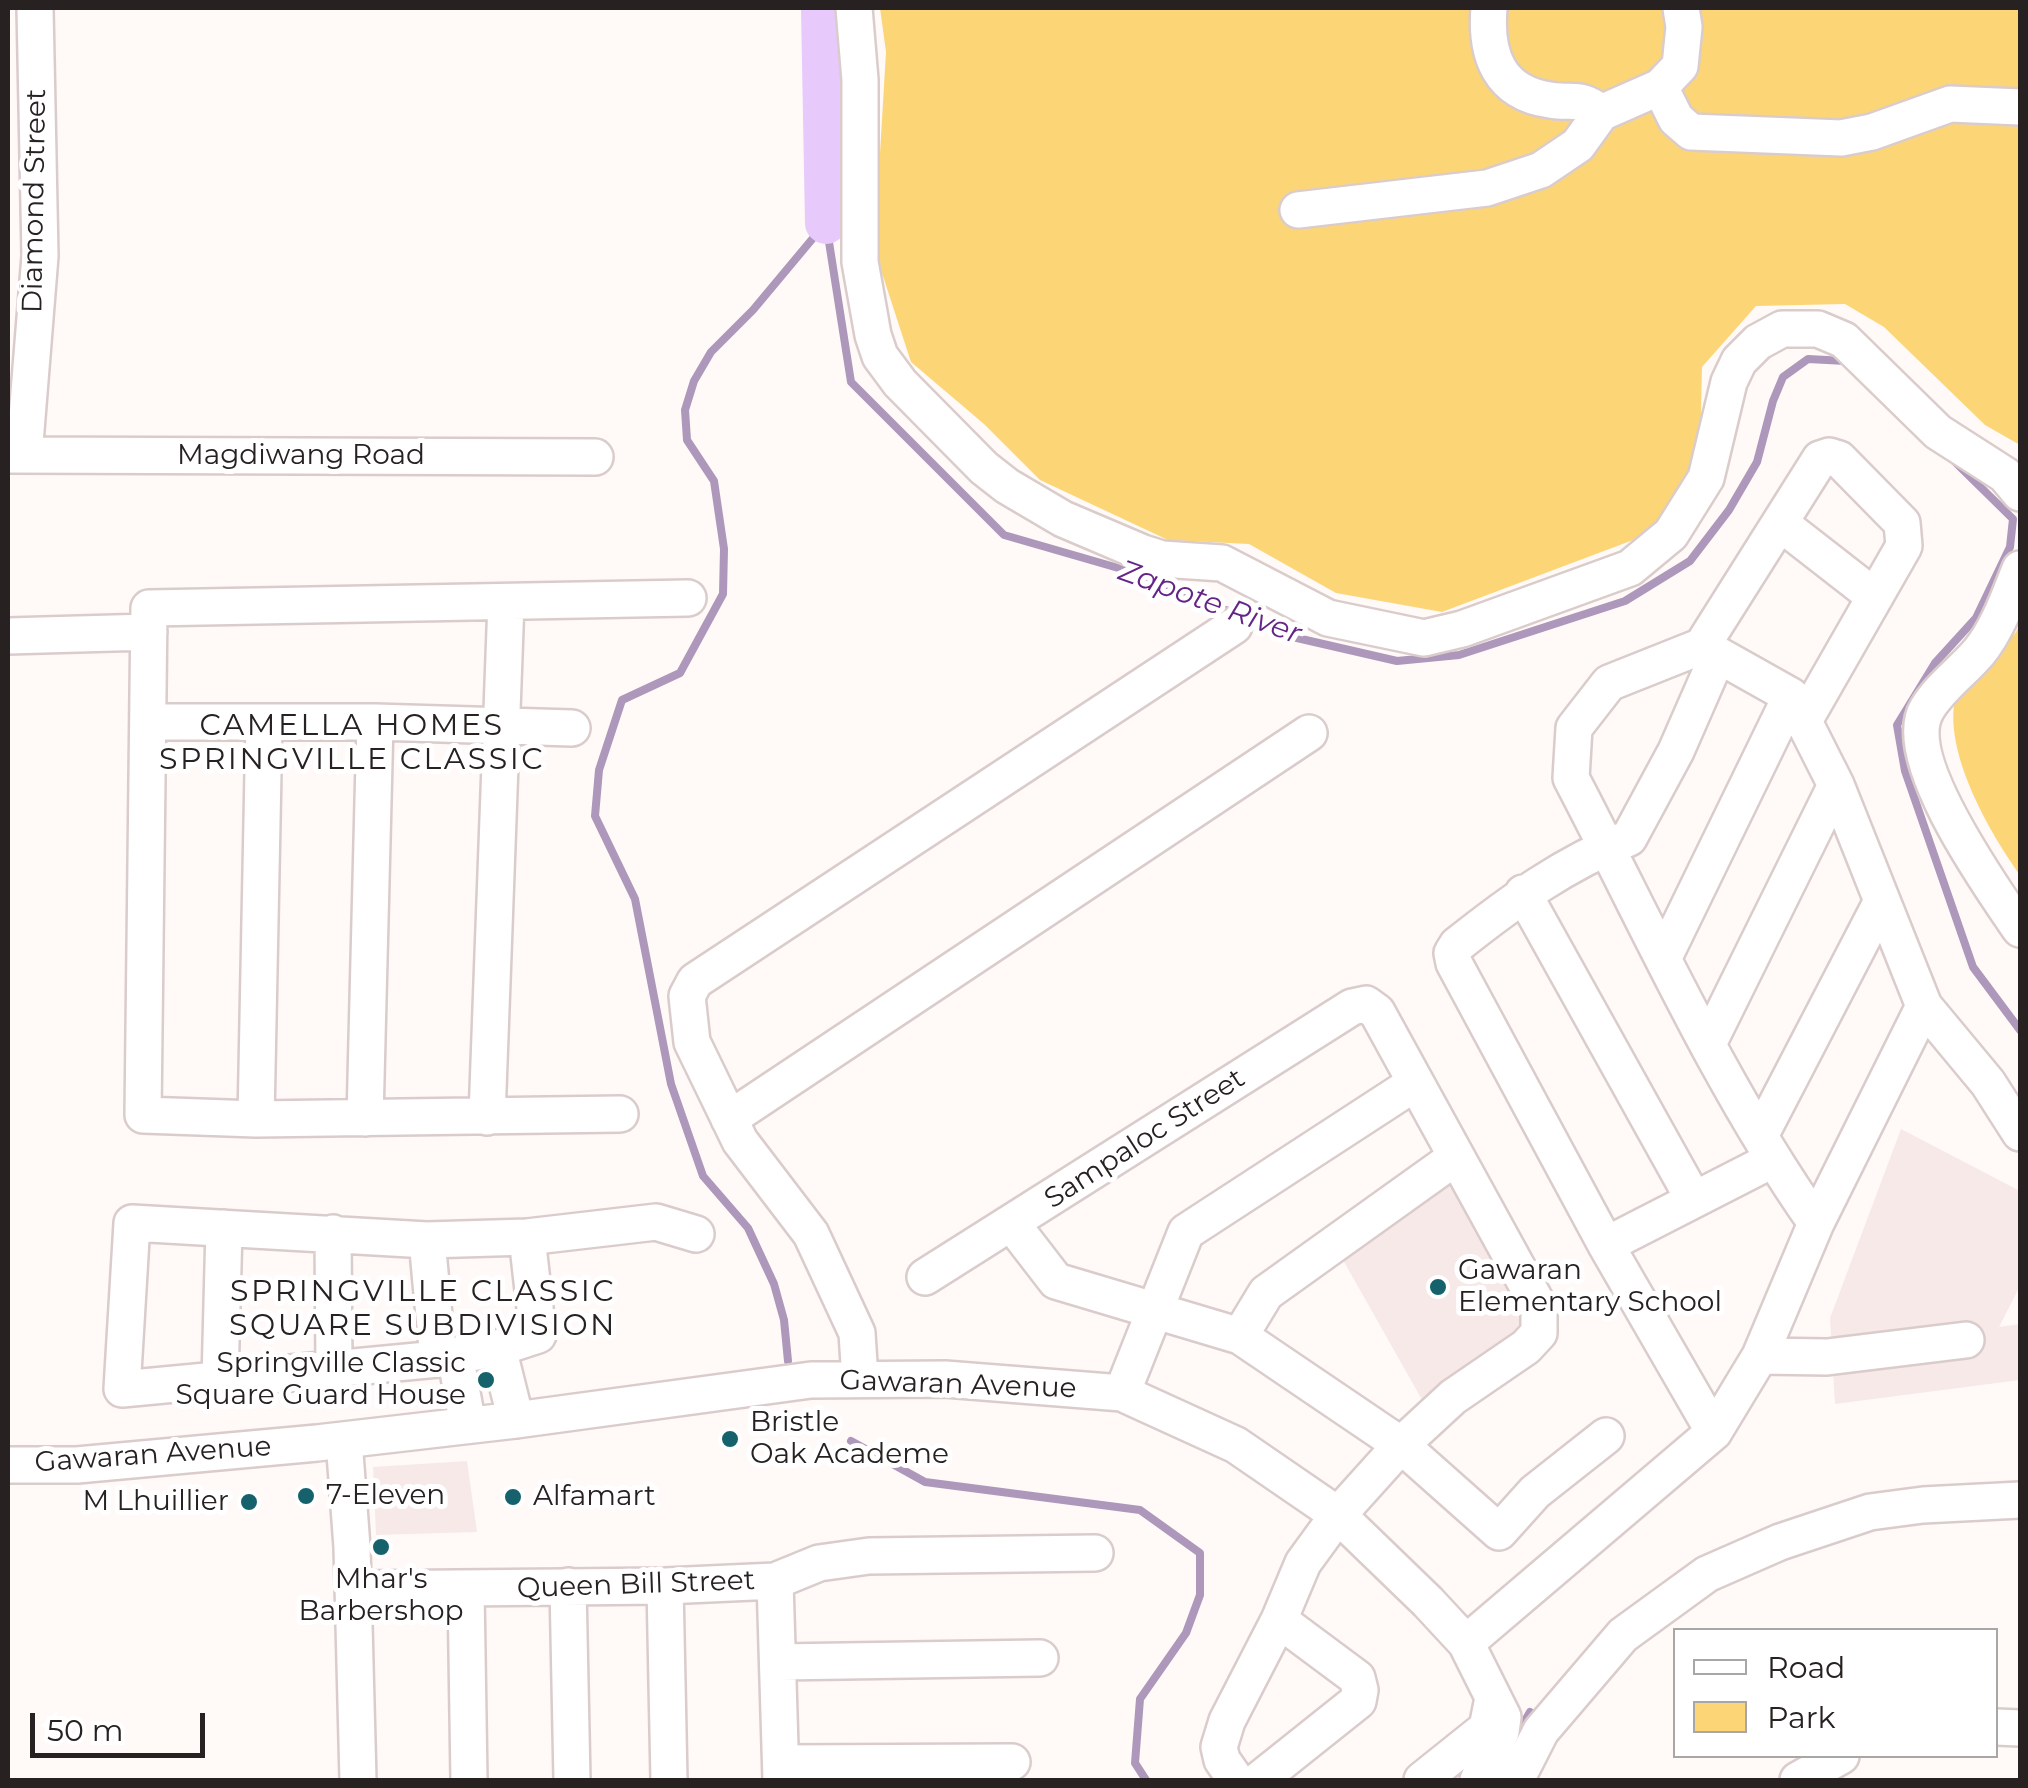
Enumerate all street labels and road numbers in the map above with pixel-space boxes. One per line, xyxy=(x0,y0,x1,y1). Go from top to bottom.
street label: Diamond Street xyxy=(16,89,54,313)
street label: Magdiwang Road xyxy=(177,439,425,473)
street label: Sampaloc Street xyxy=(1039,1062,1251,1216)
street label: Gawaran Avenue xyxy=(839,1364,1077,1406)
street label: Gawaran Avenue xyxy=(34,1430,272,1480)
street label: Queen Bill Street xyxy=(516,1564,756,1606)

